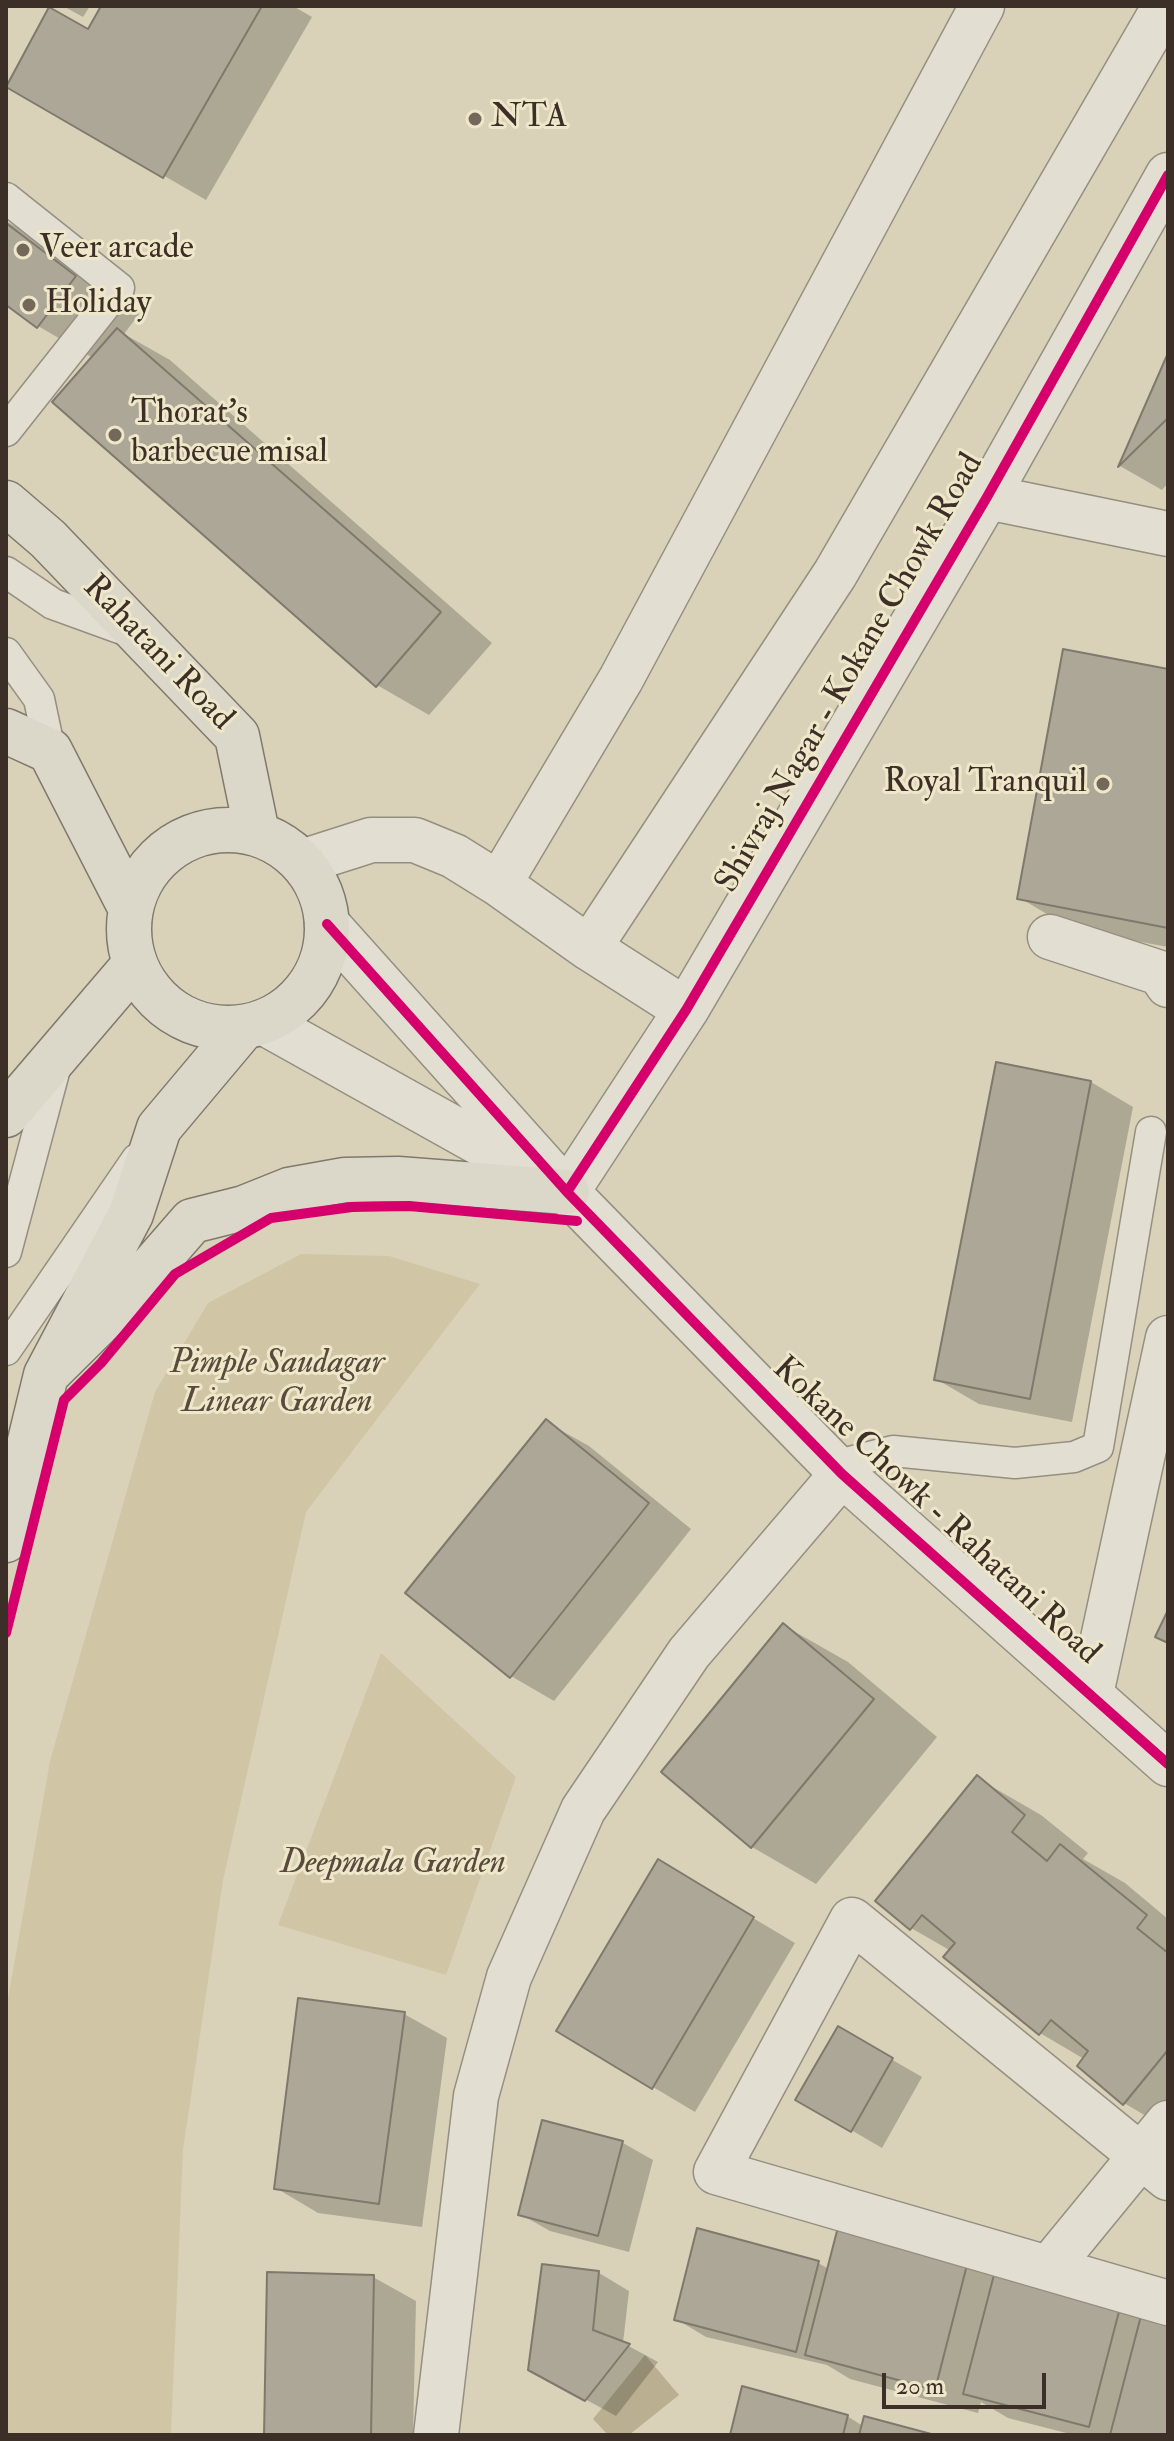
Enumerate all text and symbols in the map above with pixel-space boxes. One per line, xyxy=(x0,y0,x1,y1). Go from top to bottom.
place label: NTA xyxy=(491,99,567,139)
marker: NTA xyxy=(466,110,484,128)
place label: Veer arcade xyxy=(39,230,194,270)
marker: Veer arcade xyxy=(14,241,32,259)
place label: Holiday xyxy=(45,285,152,325)
marker: Holiday xyxy=(20,296,38,314)
place label: Thorat’s barbecue misal xyxy=(131,395,328,474)
marker: Thorat’s barbecue misal xyxy=(106,426,124,444)
street label: Shivraj Nagar - Kokane Chowk Road xyxy=(708,447,994,901)
street label: Rahatani Road xyxy=(73,568,241,740)
place label: Royal Tranquil xyxy=(883,764,1087,804)
marker: Royal Tranquil xyxy=(1094,775,1112,793)
park label: Pimple Saudagar Linear Garden xyxy=(170,1345,384,1424)
street label: Kokane Chowk - Rahatani Road xyxy=(763,1349,1107,1675)
park label: Deepmala Garden xyxy=(280,1845,506,1885)
scale bar xyxy=(886,2357,1050,2407)
text: 20 m xyxy=(896,2371,944,2402)

